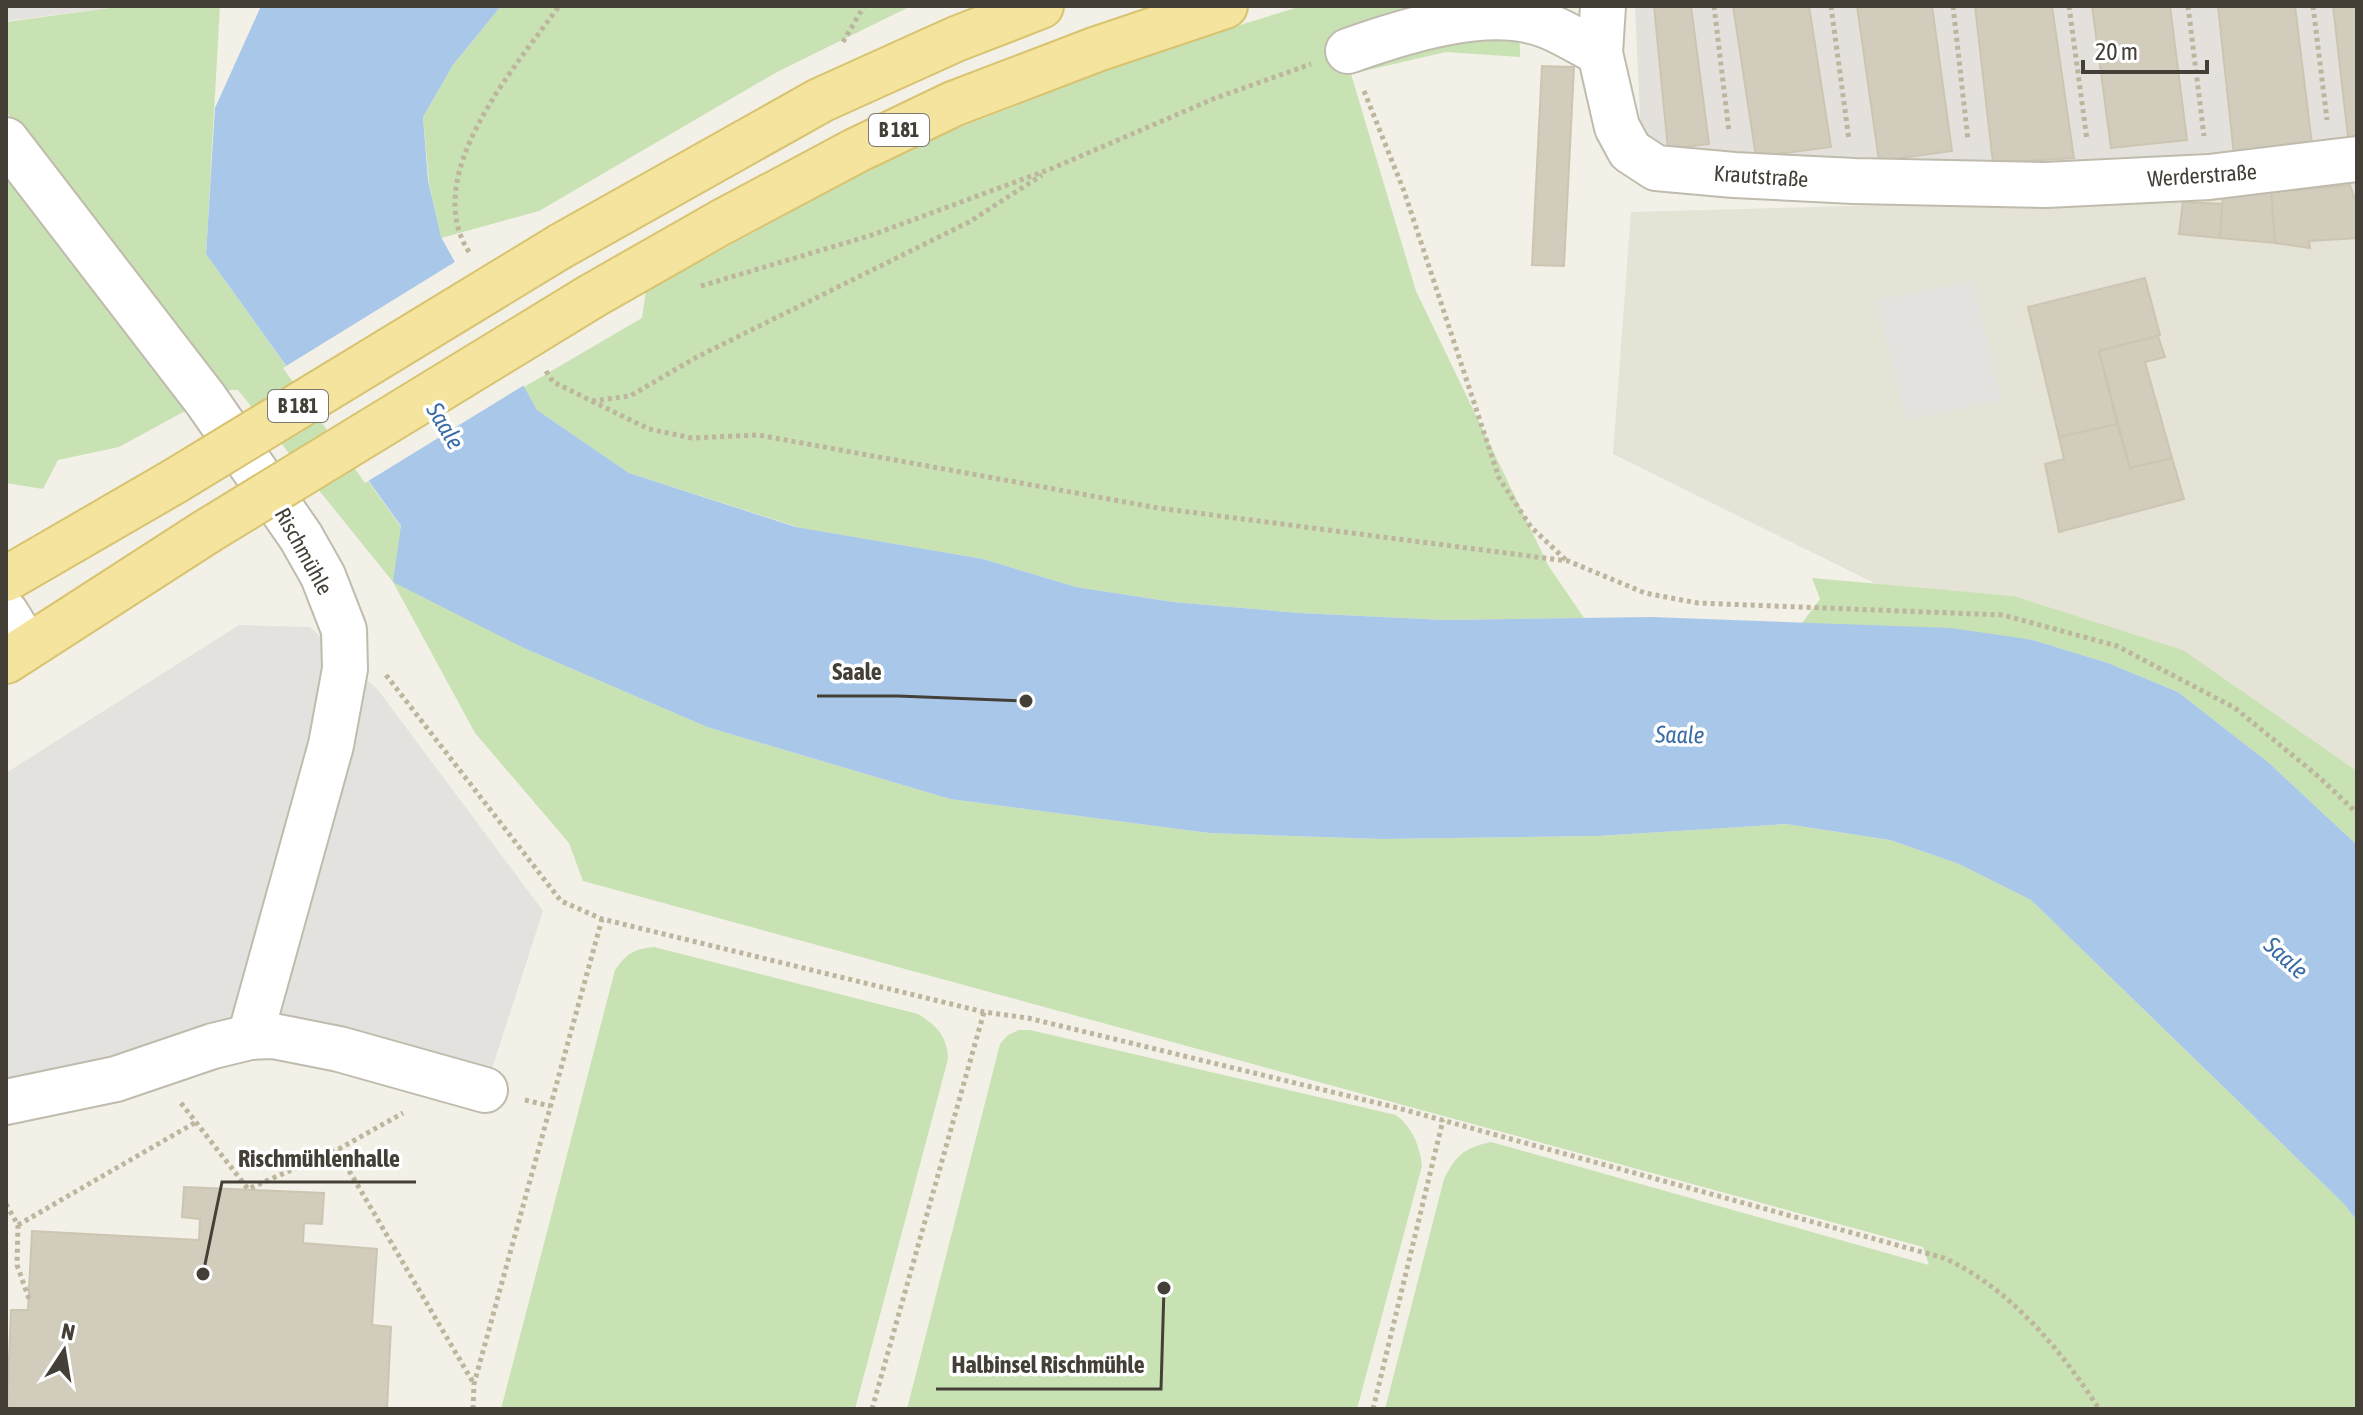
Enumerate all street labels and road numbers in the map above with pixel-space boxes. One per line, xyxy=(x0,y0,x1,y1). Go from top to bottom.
road number: B 181 xyxy=(869,114,929,146)
street label: Werderstraße xyxy=(2147,158,2257,192)
street label: Krautstraße xyxy=(1713,160,1809,192)
road number: B 181 xyxy=(268,390,328,422)
street label: Rischmühle xyxy=(270,503,338,599)

